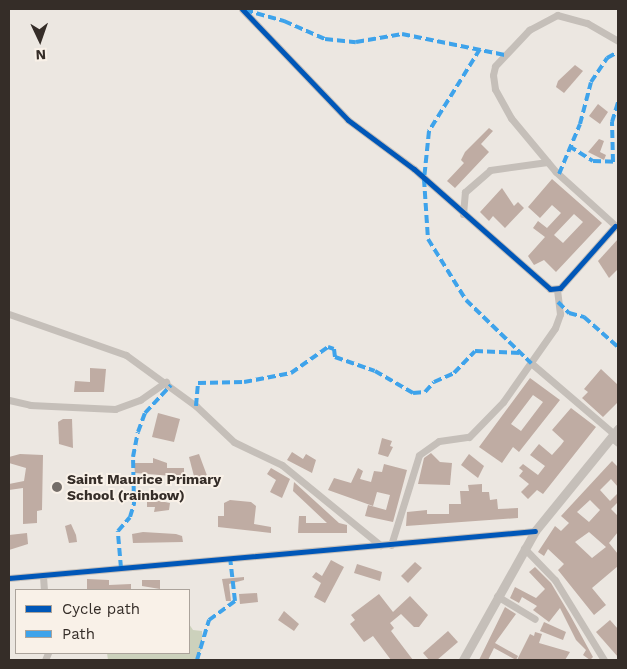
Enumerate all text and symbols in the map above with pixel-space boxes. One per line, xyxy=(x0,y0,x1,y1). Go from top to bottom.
north arrow xyxy=(15,15,65,65)
text: N xyxy=(35,47,46,63)
place label: Saint Maurice Primary School (rainbow) xyxy=(67,471,221,504)
marker: Saint Maurice Primary School (rainbow) xyxy=(51,481,63,493)
legend xyxy=(15,589,190,654)
text: Cycle path xyxy=(62,600,140,618)
text: Path xyxy=(62,625,95,643)

